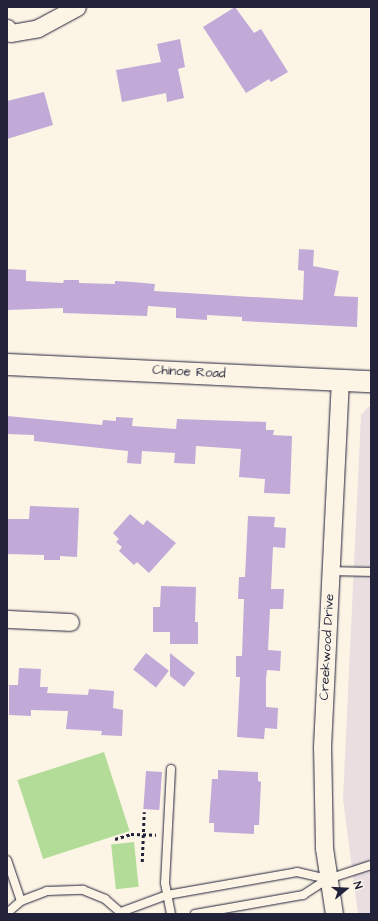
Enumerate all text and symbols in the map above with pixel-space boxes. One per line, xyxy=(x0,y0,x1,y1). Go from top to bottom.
street label: Chinoe Road xyxy=(152,362,226,382)
street label: Creekwood Drive xyxy=(316,593,338,701)
north arrow xyxy=(326,869,366,909)
text: N xyxy=(350,880,366,891)

